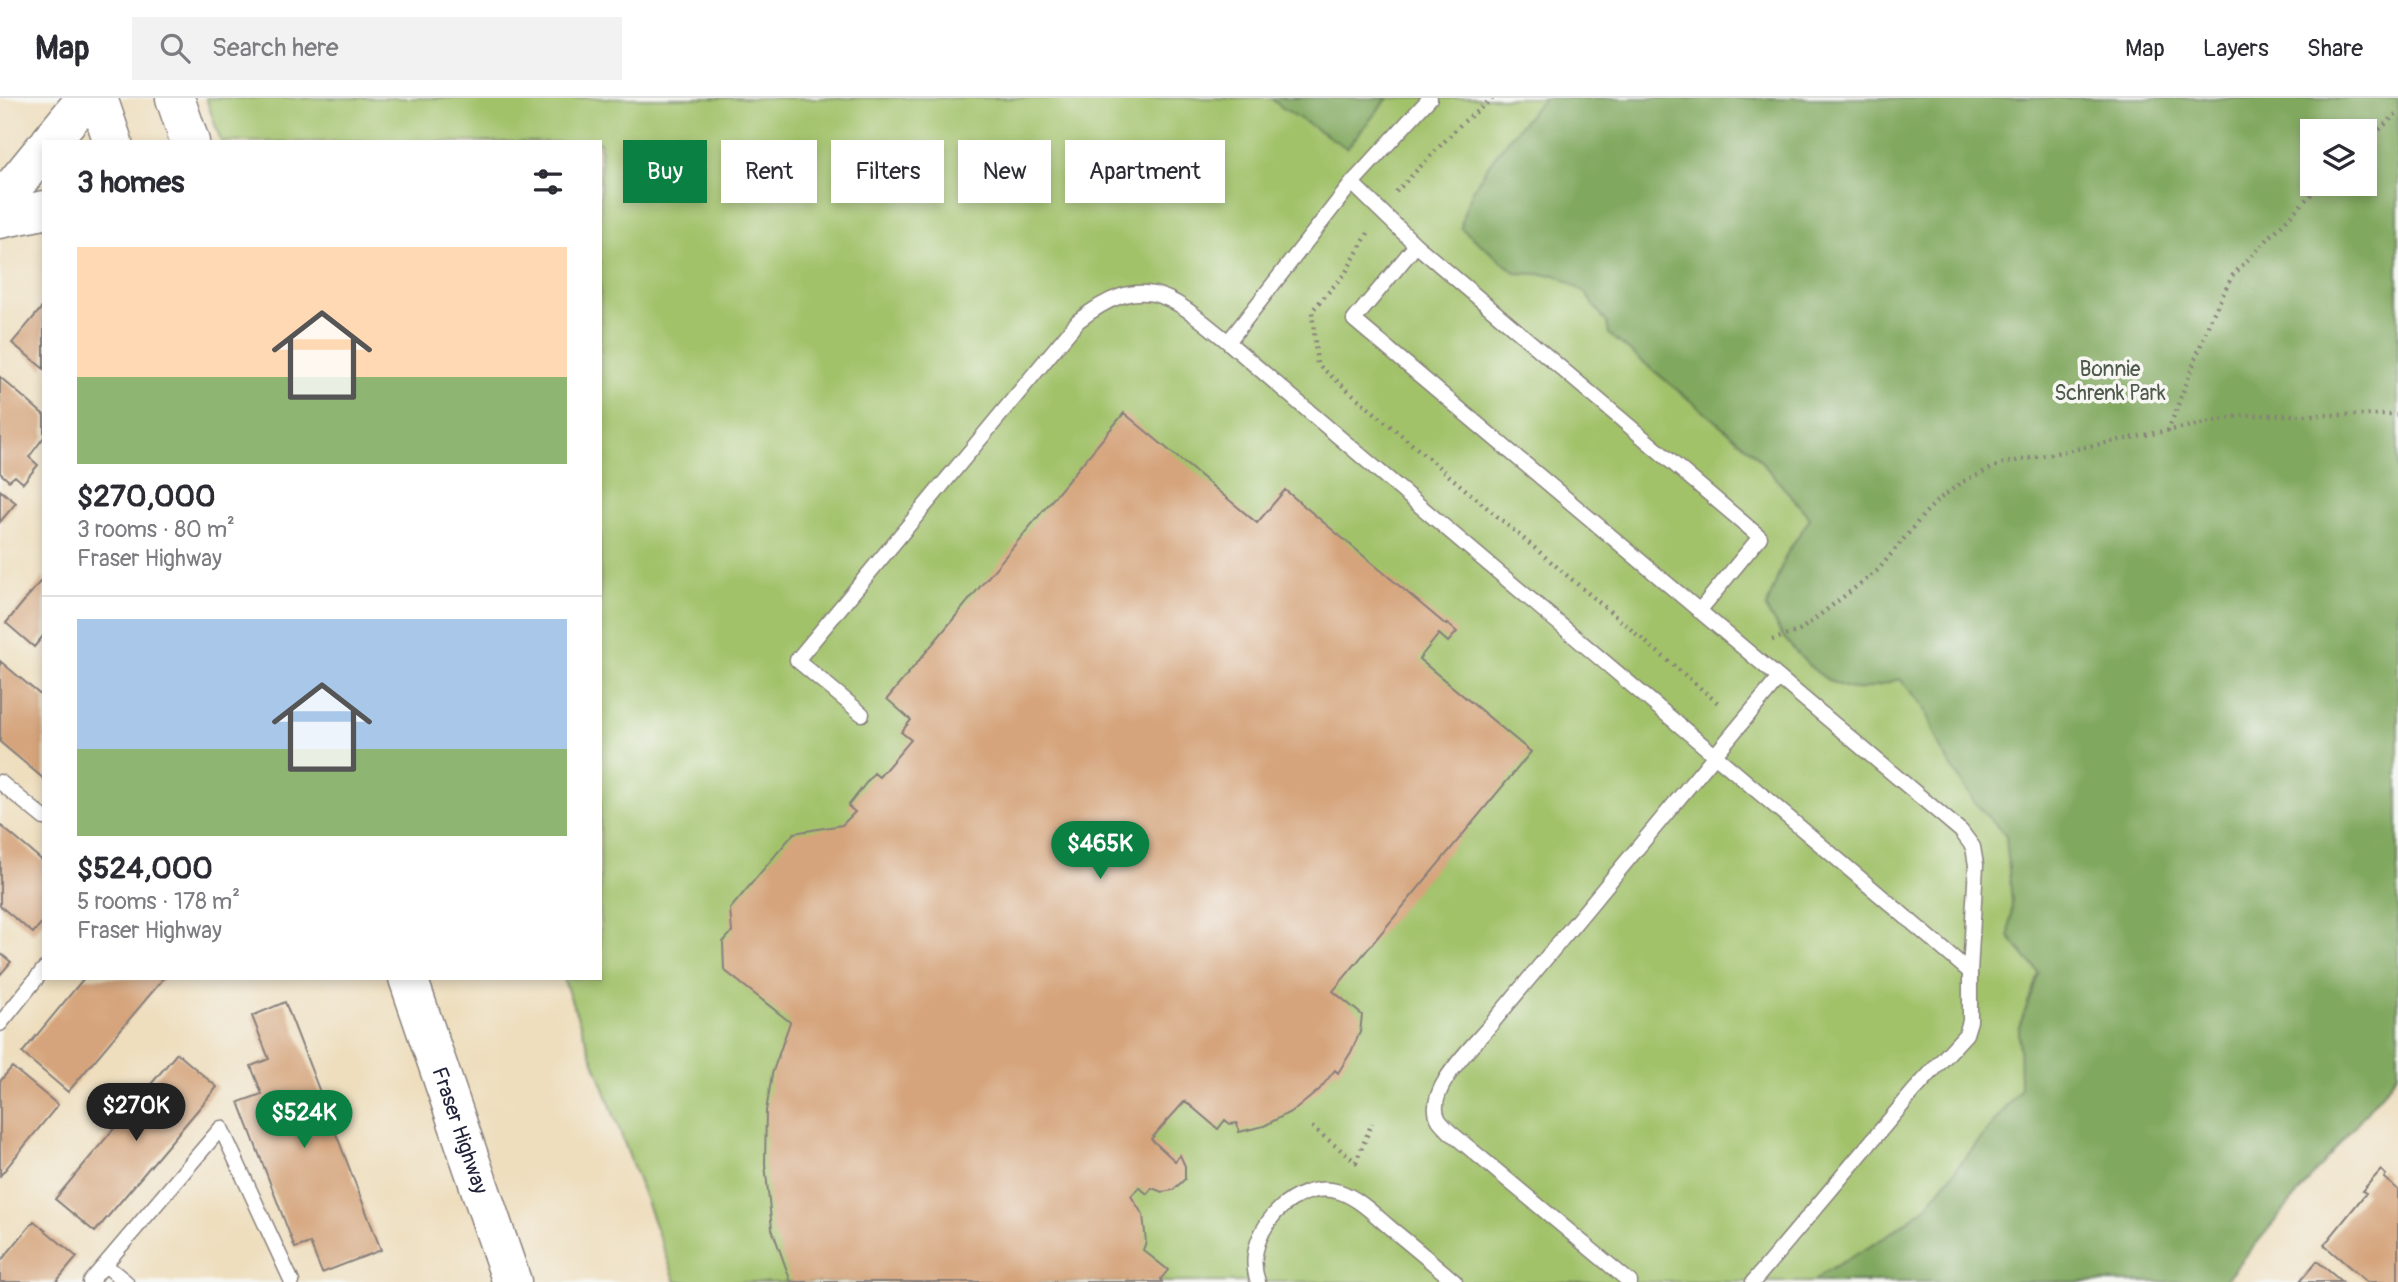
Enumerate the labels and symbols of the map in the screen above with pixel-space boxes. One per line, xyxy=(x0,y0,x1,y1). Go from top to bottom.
park label: Bonnie Schrenk Park xyxy=(2054,356,2166,407)
pin: $465K xyxy=(1051,822,1149,881)
street label: Fraser Highway xyxy=(425,1064,494,1198)
pin: $270K xyxy=(87,1084,185,1143)
pin: $524K xyxy=(255,1090,353,1150)

